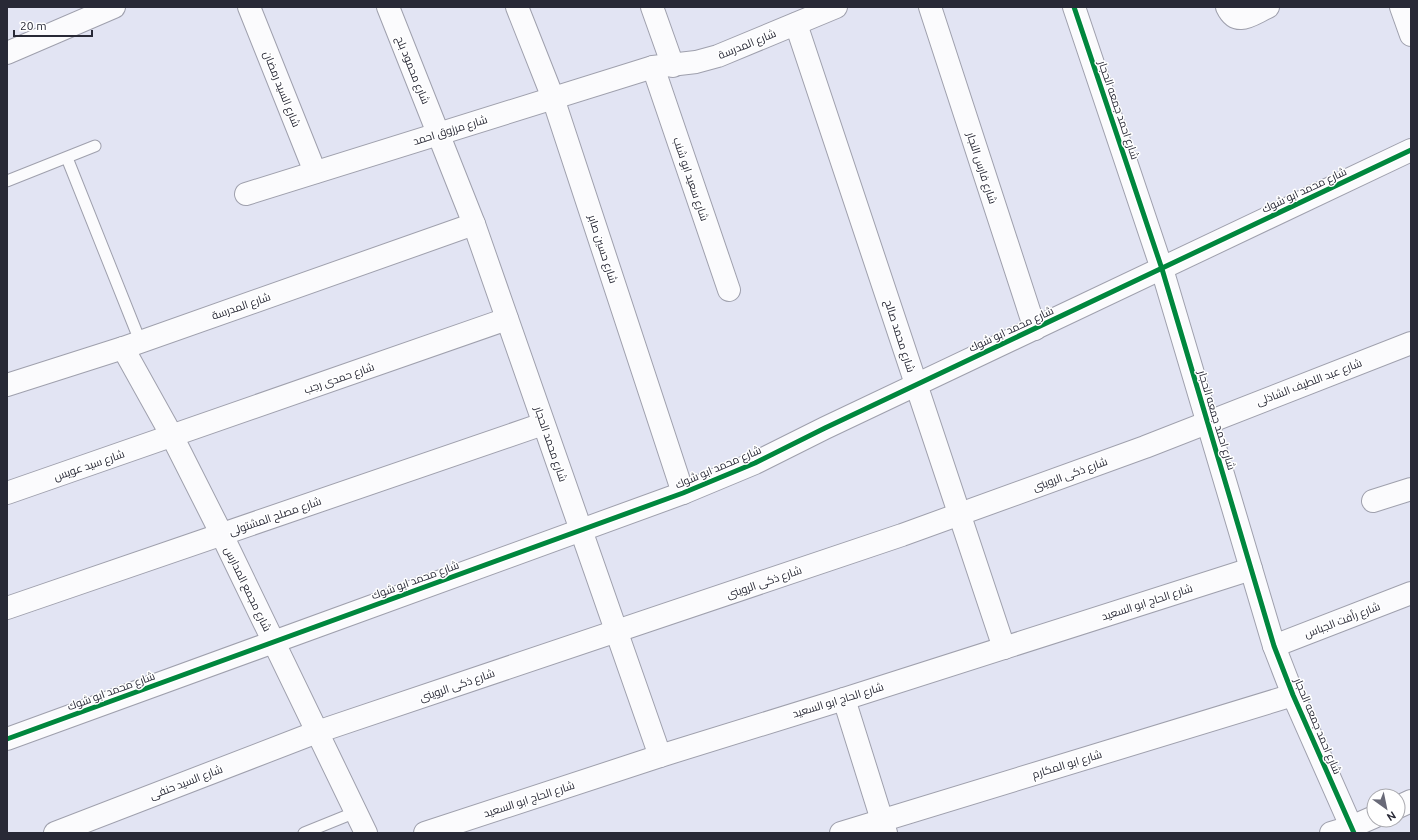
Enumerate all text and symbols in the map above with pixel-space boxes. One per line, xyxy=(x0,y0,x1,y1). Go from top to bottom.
scale bar xyxy=(14,12,92,38)
text: 20 m xyxy=(20,19,47,32)
street label: شارع المدرسة xyxy=(716,27,778,63)
street label: شارع محمود بلح xyxy=(392,34,432,107)
street label: شارع السيد رمضان xyxy=(259,49,303,129)
street label: شارع احمد جمعه الحجار xyxy=(1094,58,1142,162)
street label: شارع مرزوق احمد xyxy=(411,113,489,149)
street label: شارع فارس النجار xyxy=(963,130,999,206)
street label: شارع سعيد ابو شنب xyxy=(669,136,711,223)
street label: شارع محمد ابو شوك xyxy=(1260,165,1349,217)
street label: شارع حسين صابر xyxy=(584,212,620,285)
street label: شارع المدرسة xyxy=(210,290,273,324)
street label: شارع محمد صالح xyxy=(881,298,917,374)
street label: شارع محمد ابو شوك xyxy=(967,304,1056,356)
street label: شارع عبد اللطيف الشاذلى xyxy=(1254,356,1364,410)
street label: شارع حمدى رجب xyxy=(302,360,376,398)
street label: شارع احمد جمعه الحجار xyxy=(1194,368,1238,472)
street label: شارع محمد الحجار xyxy=(530,404,569,484)
street label: شارع محمد ابو شوك xyxy=(673,443,764,492)
street label: شارع سيد عويس xyxy=(52,447,127,485)
street label: شارع ذكى الروينى xyxy=(1031,455,1110,495)
street label: شارع مصلح المشتولى xyxy=(227,495,323,539)
street label: شارع مجمع المدارس xyxy=(220,545,274,634)
street label: شارع محمد ابو شوك xyxy=(370,559,461,603)
street label: شارع ذكى الروينى xyxy=(725,564,804,602)
street label: شارع الحاج ابو السعيد xyxy=(1100,582,1195,624)
street label: شارع رأفت الجباس xyxy=(1302,599,1382,642)
street label: شارع ذكى الروينى xyxy=(418,667,497,705)
street label: شارع محمد ابو شوك xyxy=(66,670,157,714)
street label: شارع احمد جمعه الحجار xyxy=(1290,675,1344,777)
street label: شارع الحاج ابو السعيد xyxy=(791,680,886,722)
street label: شارع ابو المكارم xyxy=(1031,748,1104,782)
street label: شارع السيد حنفى xyxy=(148,763,225,803)
street label: شارع الحاج ابو السعيد xyxy=(482,779,577,821)
north arrow xyxy=(1366,788,1406,828)
text: N xyxy=(1385,809,1398,824)

